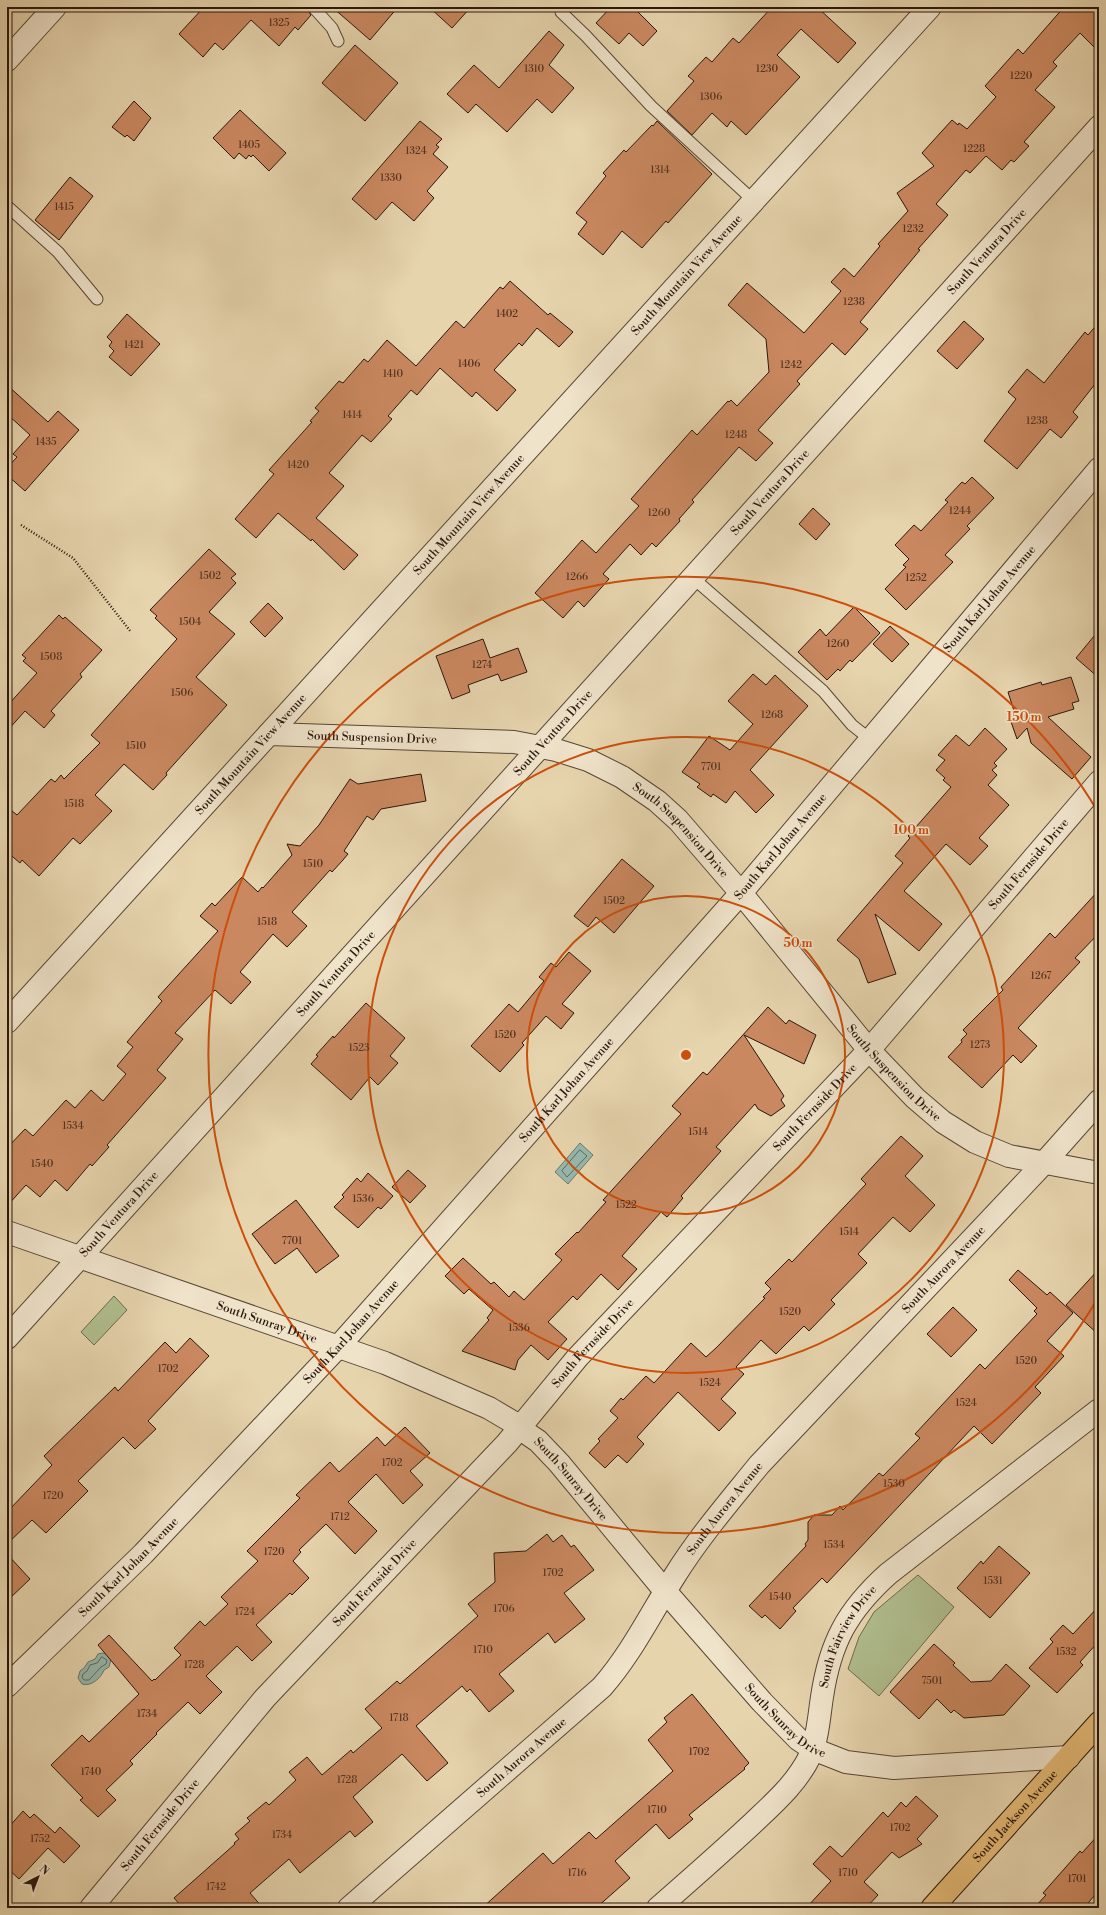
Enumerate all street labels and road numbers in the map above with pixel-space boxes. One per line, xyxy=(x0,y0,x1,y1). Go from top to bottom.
street label: South Ventura Drive xyxy=(944,205,1029,298)
street label: South Mountain View Avenue xyxy=(628,211,745,338)
street label: South Ventura Drive xyxy=(727,446,812,538)
street label: South Mountain View Avenue xyxy=(410,451,527,578)
street label: South Karl Johan Avenue xyxy=(940,542,1039,655)
street label: South Ventura Drive xyxy=(510,687,595,779)
street label: South Mountain View Avenue xyxy=(192,691,309,818)
street label: South Suspension Drive xyxy=(307,728,437,747)
street label: South Suspension Drive xyxy=(630,779,732,881)
street label: South Karl Johan Avenue xyxy=(731,790,830,903)
street label: South Fernside Drive xyxy=(985,815,1072,913)
street label: South Ventura Drive xyxy=(293,927,378,1019)
street label: South Suspension Drive xyxy=(844,1021,944,1125)
street label: South Karl Johan Avenue xyxy=(516,1034,617,1145)
street label: South Fernside Drive xyxy=(770,1060,860,1154)
street label: South Ventura Drive xyxy=(76,1168,161,1260)
street label: South Aurora Avenue xyxy=(899,1223,988,1316)
street label: South Karl Johan Avenue xyxy=(300,1276,402,1387)
street label: South Fernside Drive xyxy=(548,1295,637,1391)
street label: South Sunray Drive xyxy=(215,1298,319,1346)
street label: South Sunray Drive xyxy=(531,1434,611,1524)
street label: South Aurora Avenue xyxy=(683,1459,766,1558)
street label: South Karl Johan Avenue xyxy=(75,1514,181,1620)
street label: South Fernside Drive xyxy=(329,1535,420,1629)
street label: South Fairview Drive xyxy=(816,1582,880,1689)
street label: South Sunray Drive xyxy=(742,1680,828,1761)
street label: South Aurora Avenue xyxy=(473,1714,570,1801)
street label: South Jackson Avenue xyxy=(969,1766,1061,1865)
street label: South Fernside Drive xyxy=(117,1776,203,1874)

